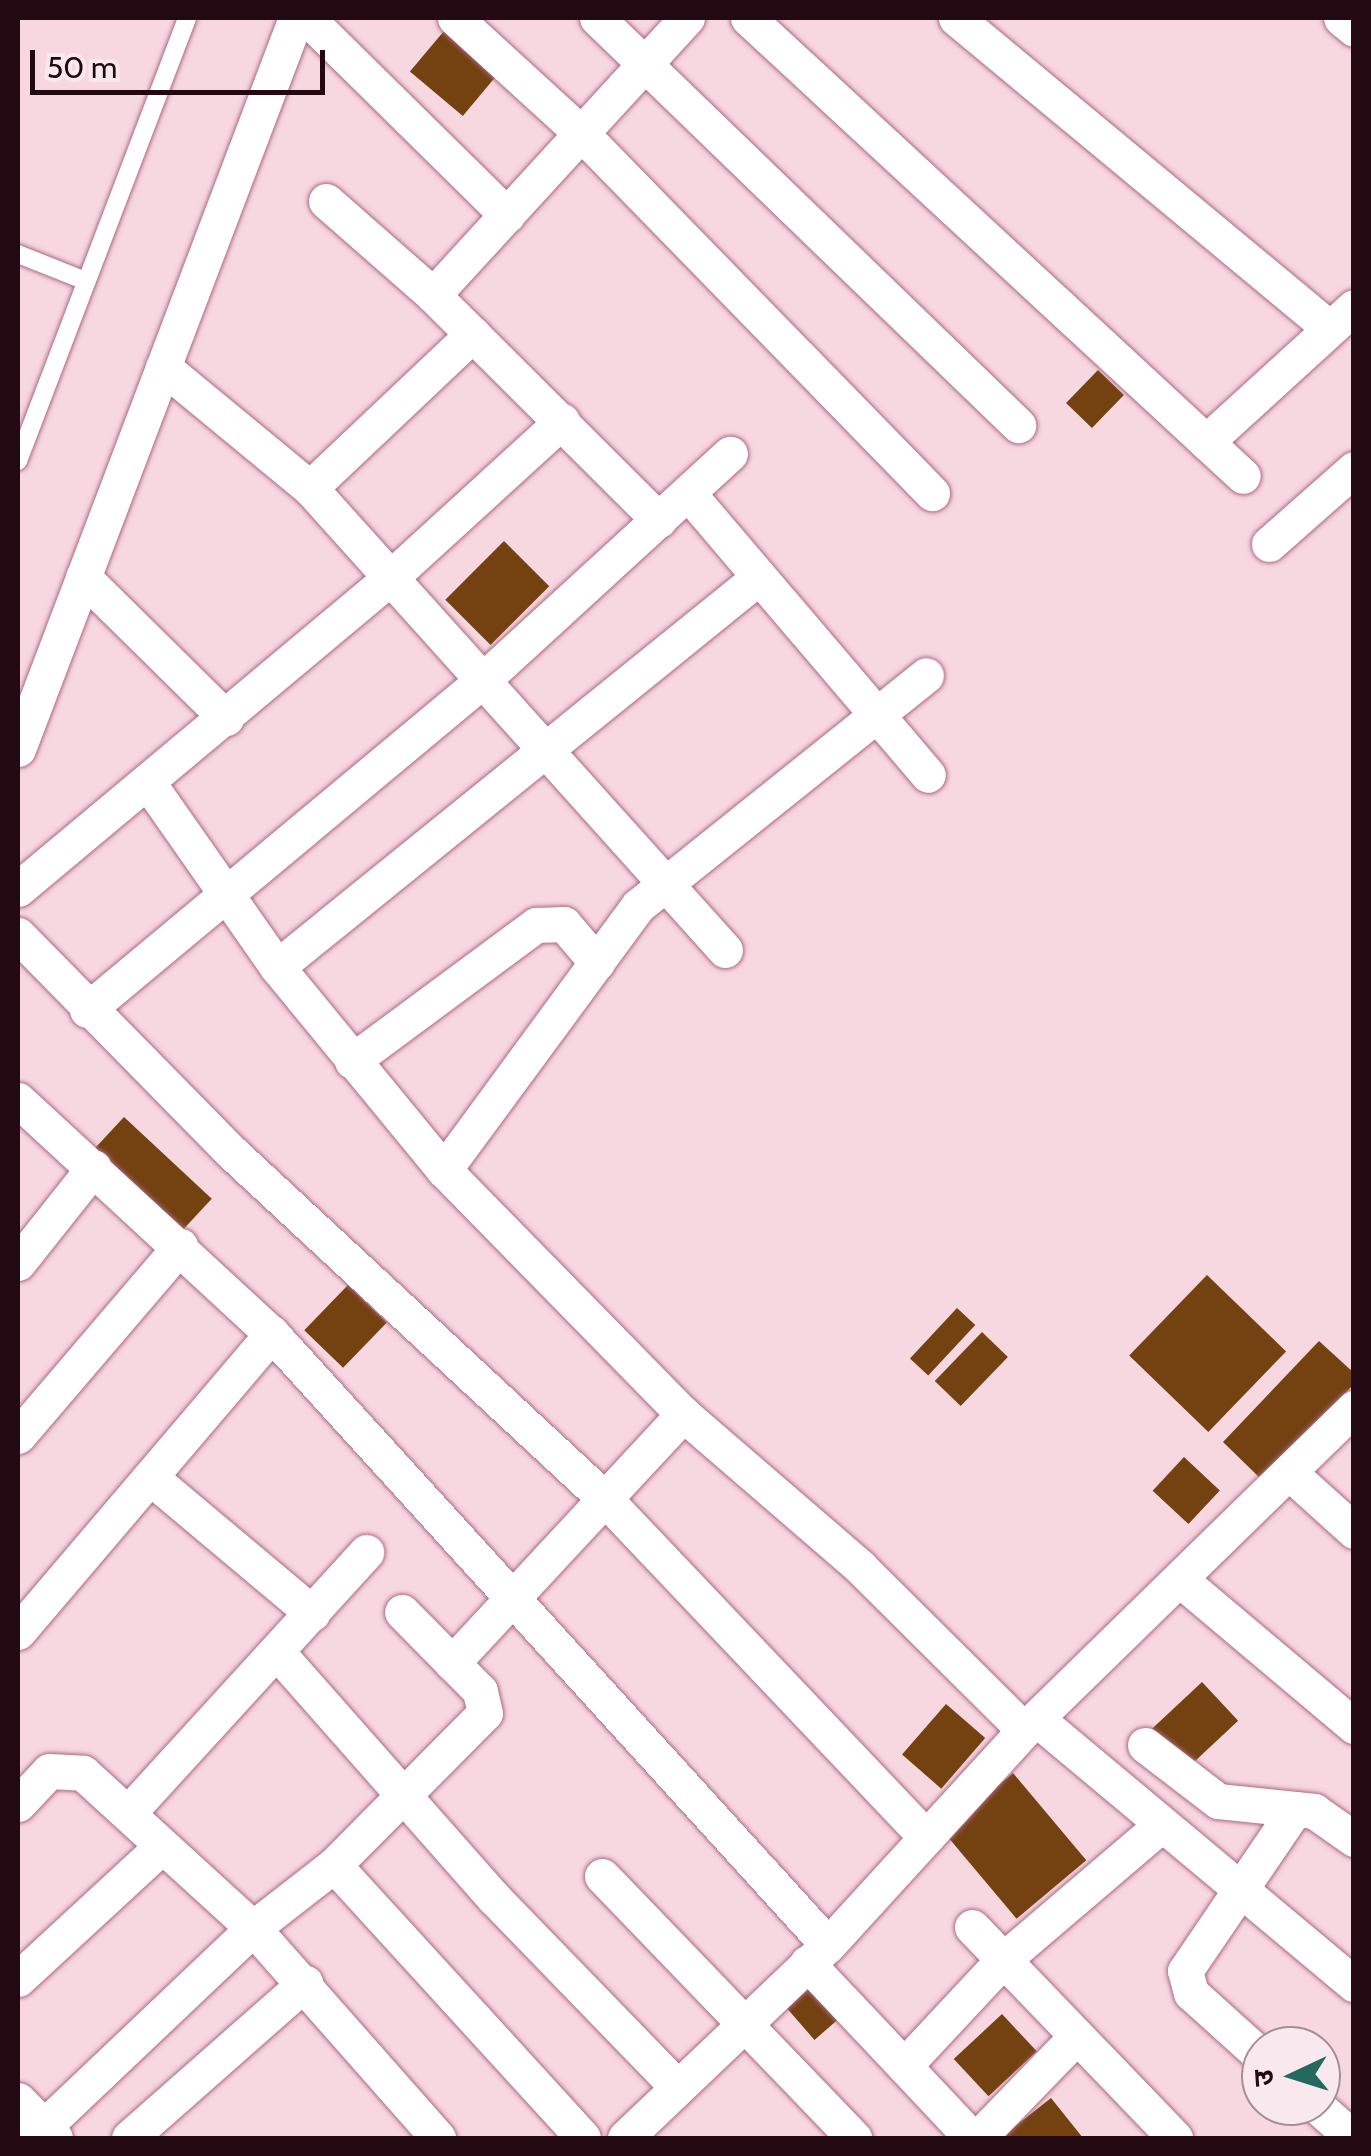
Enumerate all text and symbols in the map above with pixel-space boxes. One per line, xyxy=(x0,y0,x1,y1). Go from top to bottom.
scale bar xyxy=(35,30,330,92)
text: 50 m xyxy=(47,49,117,86)
north arrow xyxy=(1241,2026,1341,2126)
text: उ xyxy=(1246,2069,1281,2087)

